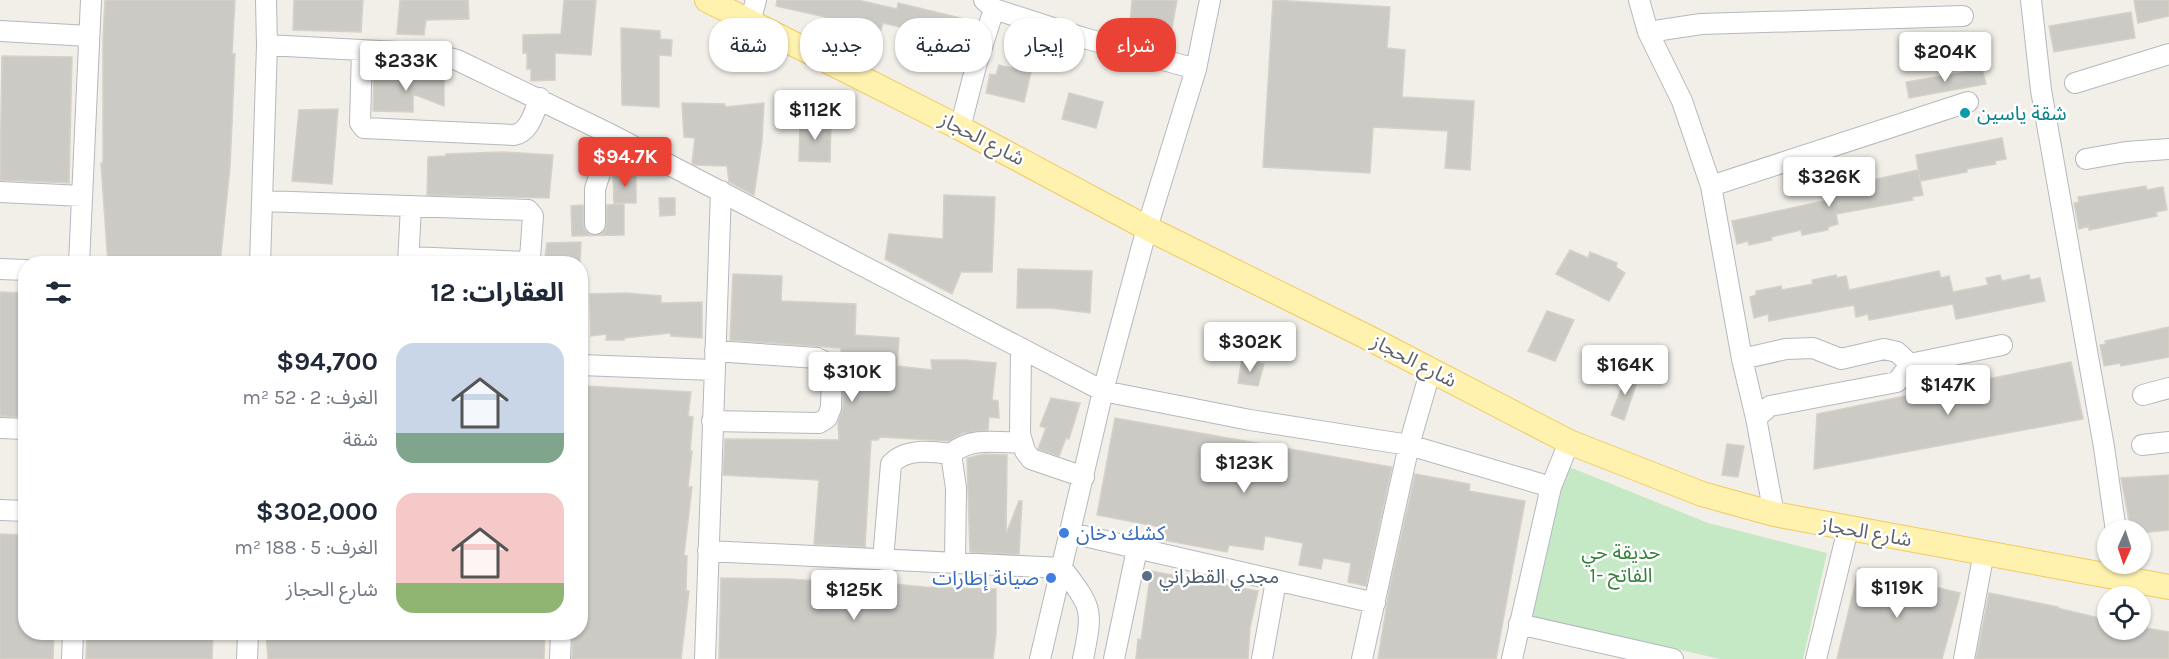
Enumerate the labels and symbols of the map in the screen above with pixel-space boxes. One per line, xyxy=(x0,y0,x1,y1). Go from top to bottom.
pin: $204K xyxy=(1903,32,1987,83)
pin: $233K xyxy=(364,41,448,92)
pin: $112K xyxy=(773,90,857,141)
place label: شقة ياسين xyxy=(1977,102,2067,125)
marker: شقة ياسين xyxy=(1958,106,1972,120)
street label: شارع الحجاز xyxy=(933,107,1028,173)
pin: $94.7K xyxy=(576,137,674,188)
pin: $326K xyxy=(1787,157,1871,208)
pin: $302K xyxy=(1208,322,1292,373)
street label: شارع الحجاز xyxy=(1365,329,1460,395)
pin: $164K xyxy=(1583,345,1667,396)
pin: $310K xyxy=(810,352,894,403)
pin: $147K xyxy=(1906,365,1990,416)
pin: $123K xyxy=(1202,443,1286,494)
street label: شارع الحجاز xyxy=(1817,512,1913,554)
north arrow xyxy=(2097,520,2151,574)
place label: كشك دخان xyxy=(1076,522,1166,545)
marker: كشك دخان xyxy=(1057,526,1071,540)
park label: حديقة حي الفاتح -1 xyxy=(1581,541,1661,590)
place label: مجدي القطراني xyxy=(1159,565,1279,591)
place label: صيانة إطارات xyxy=(932,567,1039,591)
pin: $119K xyxy=(1855,568,1939,619)
marker: مجدي القطراني xyxy=(1140,569,1154,583)
pin: $125K xyxy=(812,570,896,621)
marker: صيانة إطارات xyxy=(1044,571,1058,585)

